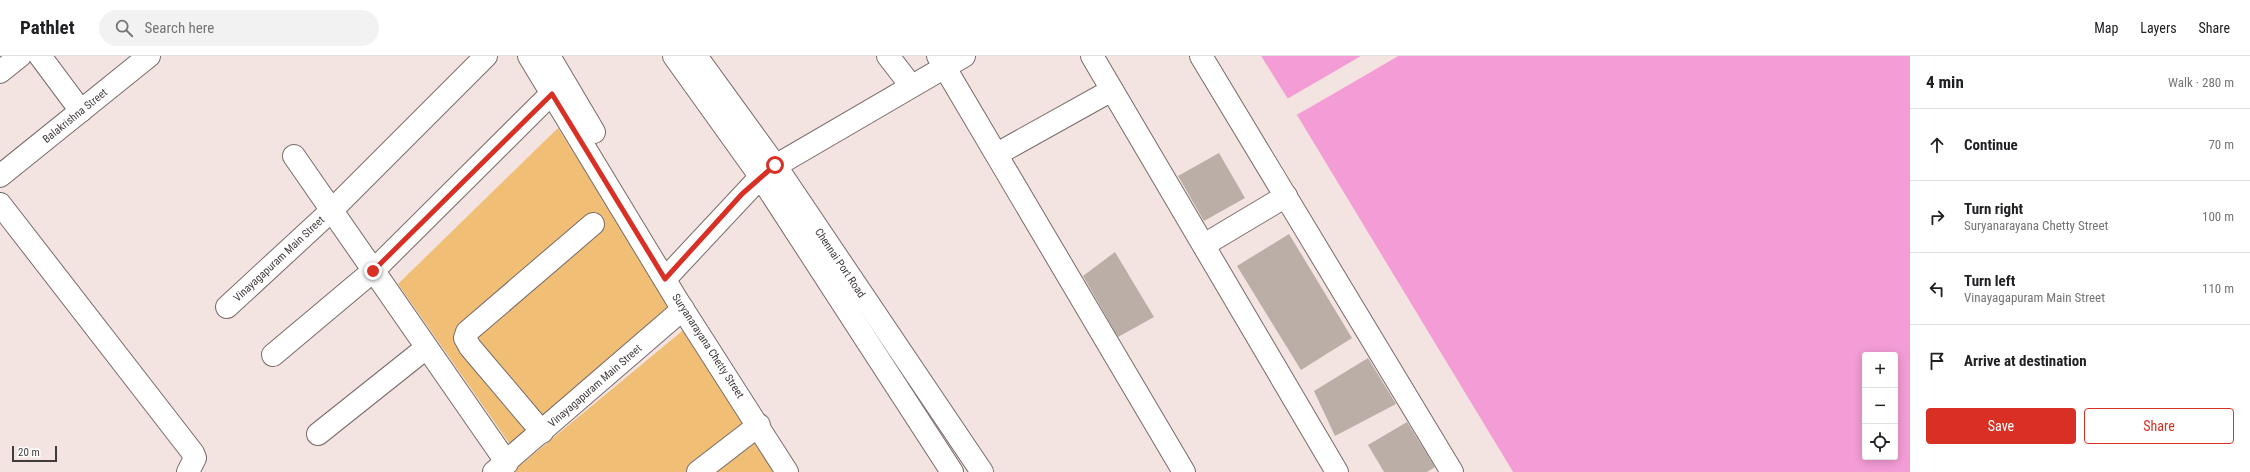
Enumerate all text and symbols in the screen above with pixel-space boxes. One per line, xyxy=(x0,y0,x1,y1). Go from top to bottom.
search box xyxy=(99,10,379,46)
text: Pathlet xyxy=(20,16,75,39)
icon: search xyxy=(113,17,135,39)
text: Search here xyxy=(145,19,214,37)
text: Map xyxy=(2094,20,2118,36)
text: Layers xyxy=(2140,20,2177,36)
text: Share xyxy=(2199,20,2230,36)
text: 4 min xyxy=(1926,72,1964,92)
text: Walk · 280 m xyxy=(2168,75,2234,90)
street label: Balakrishna Street xyxy=(40,86,110,146)
icon: ahead xyxy=(1926,134,1948,156)
text: Continue xyxy=(1964,136,2018,154)
text: 70 m xyxy=(2208,137,2234,152)
route start xyxy=(766,156,784,174)
text: Turn right xyxy=(1964,200,2023,218)
icon: right xyxy=(1926,206,1948,228)
text: 100 m xyxy=(2202,209,2234,224)
street label: Vinayagapuram Main Street xyxy=(231,214,327,304)
text: Suryanarayana Chetty Street xyxy=(1964,218,2108,233)
street label: Chennai Port Road xyxy=(812,226,868,300)
route end xyxy=(364,262,382,280)
text: Turn left xyxy=(1964,272,2015,290)
icon: left xyxy=(1926,278,1948,300)
text: 110 m xyxy=(2202,281,2234,296)
text: Vinayagapuram Main Street xyxy=(1964,290,2105,305)
street label: Suryanarayana Chetty Street xyxy=(669,291,747,401)
street label: Vinayagapuram Main Street xyxy=(546,342,644,430)
icon: arrive xyxy=(1926,350,1948,372)
map controls xyxy=(1862,352,1898,460)
button: + xyxy=(1862,352,1898,388)
text: Arrive at destination xyxy=(1964,352,2087,370)
button: − xyxy=(1862,388,1898,424)
button: Save xyxy=(1926,408,2076,444)
button: Share xyxy=(2084,408,2234,444)
button: locate xyxy=(1862,424,1898,460)
scale bar xyxy=(12,444,57,463)
text: 20 m xyxy=(18,446,40,459)

